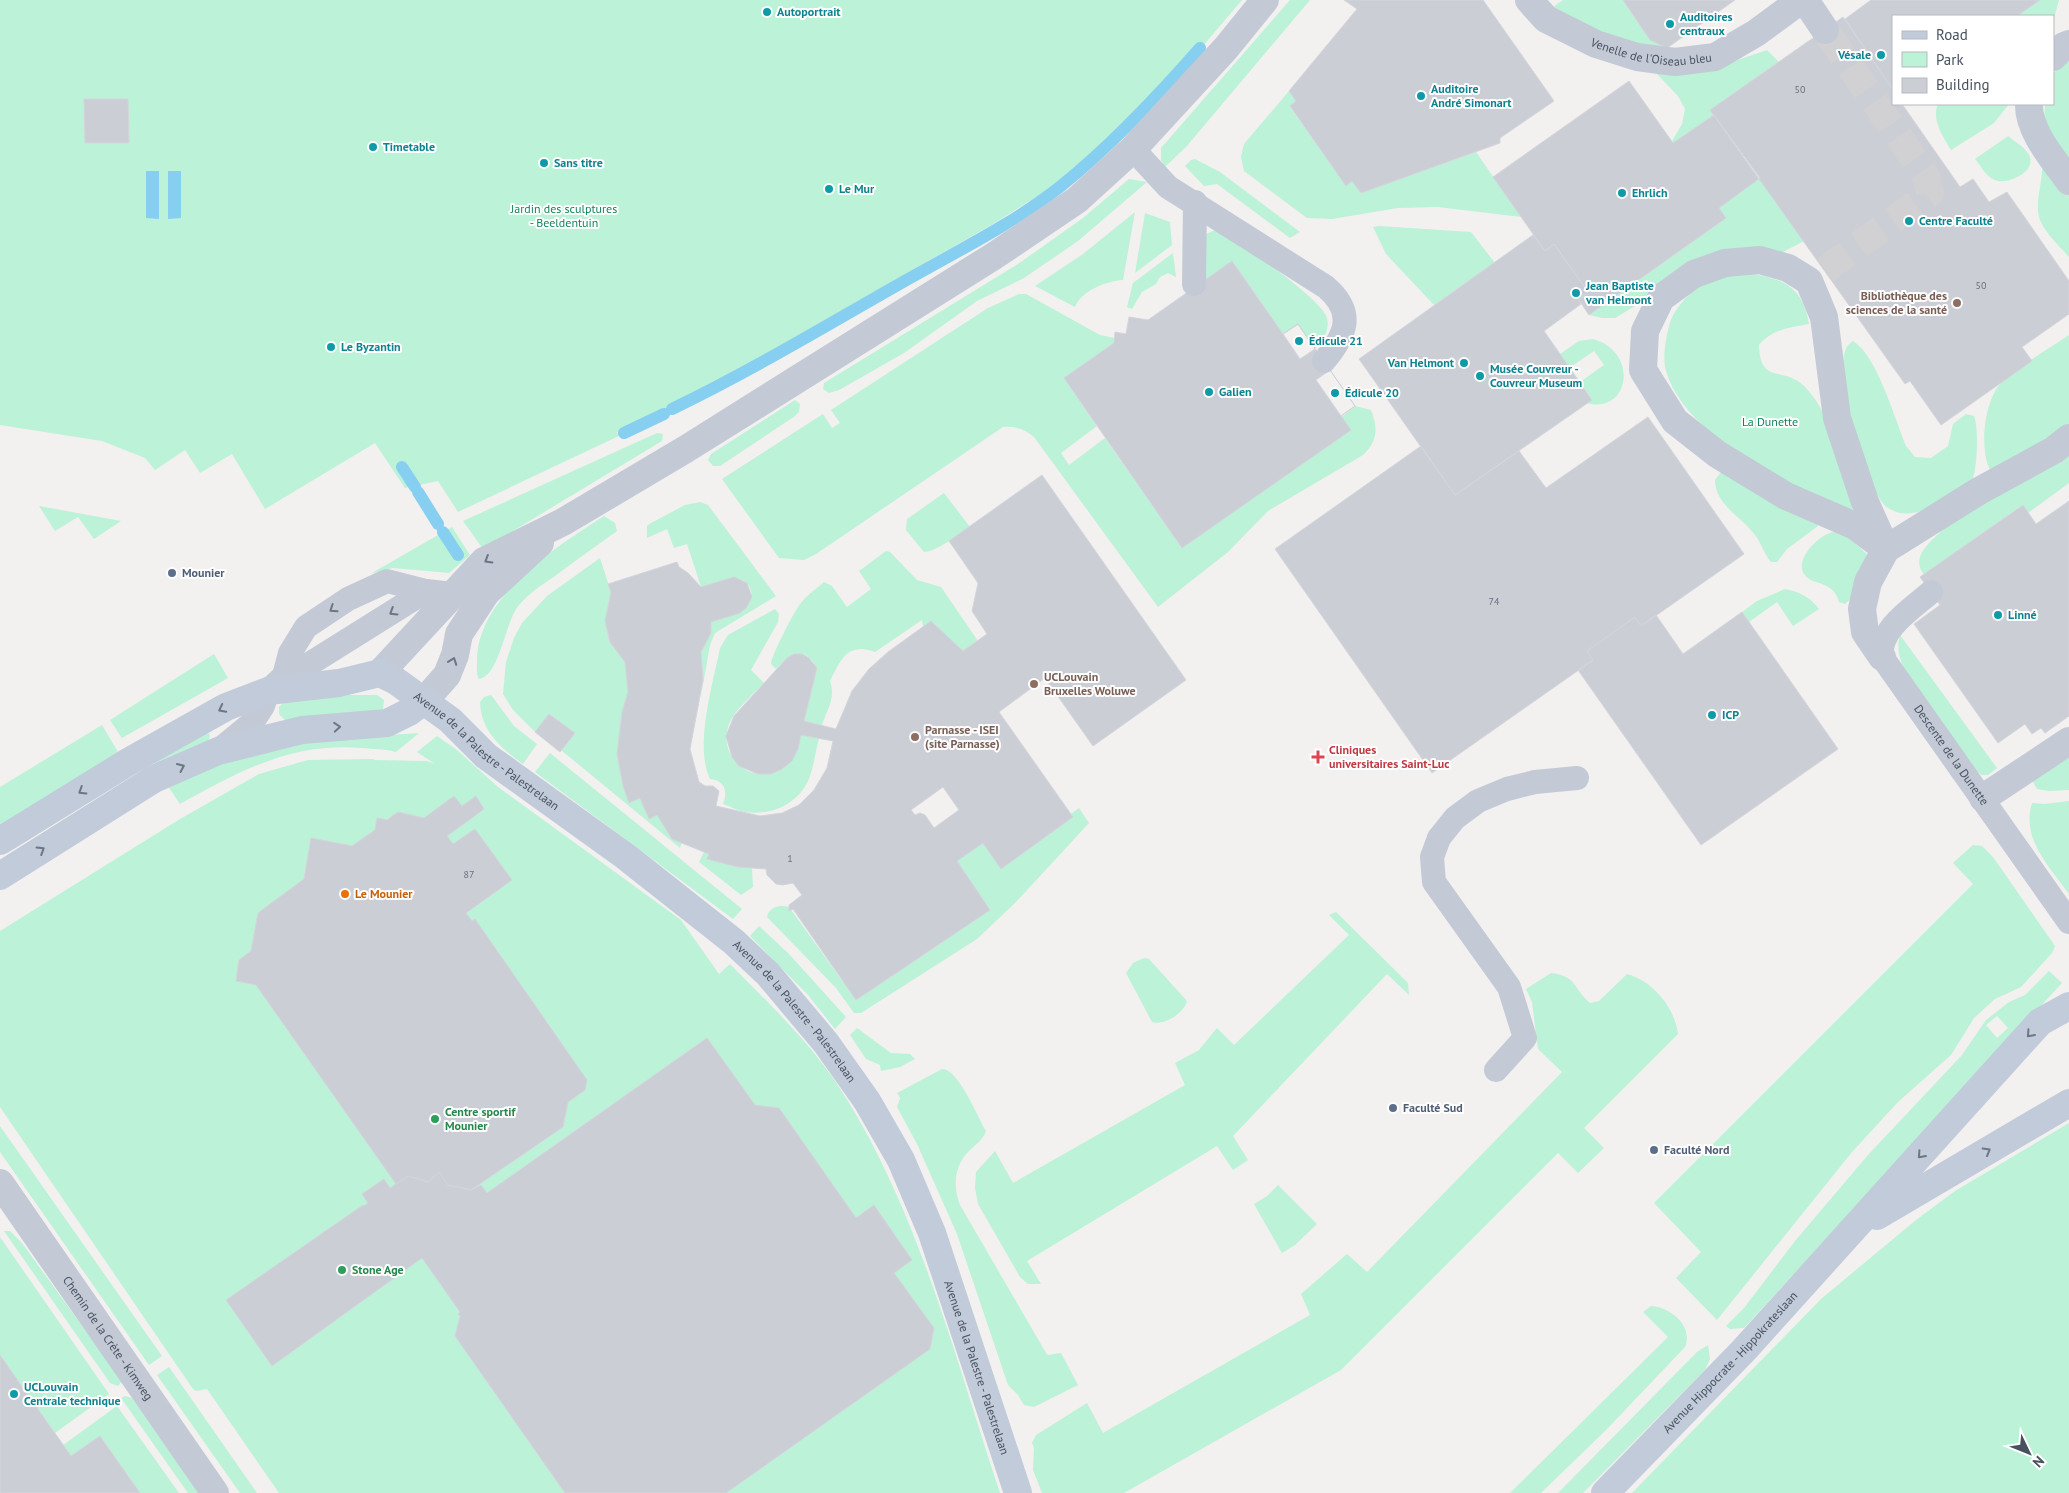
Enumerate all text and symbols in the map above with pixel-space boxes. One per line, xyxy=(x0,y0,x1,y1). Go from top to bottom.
place label: Autoportrait xyxy=(777,4,841,19)
marker: Autoportrait xyxy=(761,6,773,18)
place label: Auditoires centraux xyxy=(1680,9,1733,38)
legend xyxy=(1892,15,2054,105)
marker: Auditoires centraux xyxy=(1664,18,1676,30)
text: Road xyxy=(1936,25,1968,44)
street label: Venelle de l'Oiseau bleu xyxy=(1587,34,1713,69)
place label: Vésale xyxy=(1837,47,1871,62)
marker: Vésale xyxy=(1875,49,1887,61)
text: Park xyxy=(1936,50,1964,69)
text: Building xyxy=(1936,75,1990,94)
place label: Auditoire André Simonart xyxy=(1431,81,1512,110)
house number: 50 xyxy=(1795,83,1806,96)
marker: Auditoire André Simonart xyxy=(1415,90,1427,102)
place label: Timetable xyxy=(383,139,435,154)
marker: Timetable xyxy=(367,141,379,153)
place label: Sans titre xyxy=(554,155,603,170)
marker: Sans titre xyxy=(538,157,550,169)
place label: Le Mur xyxy=(839,181,875,196)
marker: Le Mur xyxy=(823,183,835,195)
place label: Ehrlich xyxy=(1632,185,1668,200)
marker: Ehrlich xyxy=(1616,187,1628,199)
park label: Jardin des sculptures - Beeldentuin xyxy=(510,201,617,230)
place label: Centre Faculté xyxy=(1919,213,1993,228)
marker: Centre Faculté xyxy=(1903,215,1915,227)
place label: Jean Baptiste van Helmont xyxy=(1585,278,1654,307)
house number: 50 xyxy=(1976,279,1987,292)
marker: Jean Baptiste van Helmont xyxy=(1570,287,1582,299)
place label: Bibliothèque des sciences de la santé xyxy=(1846,288,1947,317)
marker: Bibliothèque des sciences de la santé xyxy=(1951,297,1963,309)
place label: Édicule 21 xyxy=(1309,333,1363,348)
marker: Édicule 21 xyxy=(1293,335,1305,347)
place label: Le Byzantin xyxy=(341,339,401,354)
marker: Le Byzantin xyxy=(325,341,337,353)
place label: Van Helmont xyxy=(1387,355,1455,370)
marker: Van Helmont xyxy=(1458,357,1470,369)
place label: Musée Couvreur - Couvreur Museum xyxy=(1490,361,1583,390)
marker: Musée Couvreur - Couvreur Museum xyxy=(1474,370,1486,382)
place label: Galien xyxy=(1219,384,1252,399)
place label: Édicule 20 xyxy=(1345,385,1399,400)
marker: Galien xyxy=(1203,386,1215,398)
marker: Édicule 20 xyxy=(1329,387,1341,399)
park label: La Dunette xyxy=(1742,414,1798,429)
one-way arrow xyxy=(485,553,494,563)
place label: Mounier xyxy=(182,565,225,580)
marker: Mounier xyxy=(166,567,178,579)
house number: 74 xyxy=(1489,595,1500,608)
one-way arrow xyxy=(329,603,339,612)
one-way arrow xyxy=(389,605,398,615)
place label: Linné xyxy=(2008,607,2037,622)
marker: Linné xyxy=(1992,609,2004,621)
one-way arrow xyxy=(447,657,457,665)
place label: UCLouvain Bruxelles Woluwe xyxy=(1044,669,1136,698)
marker: UCLouvain Bruxelles Woluwe xyxy=(1028,678,1040,690)
street label: Avenue de la Palestre - Palestrelaan xyxy=(411,688,562,813)
street label: Descente de la Dunette xyxy=(1911,702,1992,808)
one-way arrow xyxy=(219,703,228,713)
place label: ICP xyxy=(1722,707,1739,722)
marker: ICP xyxy=(1706,709,1718,721)
one-way arrow xyxy=(334,722,342,733)
place label: Parnasse - ISEI (site Parnasse) xyxy=(925,722,1000,751)
marker: Parnasse - ISEI (site Parnasse) xyxy=(909,731,921,743)
place label: Cliniques universitaires Saint-Luc xyxy=(1329,742,1449,771)
marker: Cliniques universitaires Saint-Luc xyxy=(1311,750,1325,764)
one-way arrow xyxy=(176,763,185,774)
one-way arrow xyxy=(78,784,87,794)
one-way arrow xyxy=(36,847,45,856)
house number: 1 xyxy=(787,852,793,865)
house number: 87 xyxy=(464,868,474,881)
place label: Le Mounier xyxy=(355,886,413,901)
marker: Le Mounier xyxy=(339,888,351,900)
street label: Avenue de la Palestre - Palestrelaan xyxy=(730,937,859,1085)
one-way arrow xyxy=(2026,1028,2035,1037)
place label: Faculté Sud xyxy=(1403,1100,1463,1115)
marker: Faculté Sud xyxy=(1387,1102,1399,1114)
place label: Centre sportif Mounier xyxy=(445,1104,516,1133)
marker: Centre sportif Mounier xyxy=(429,1113,441,1125)
place label: Faculté Nord xyxy=(1664,1142,1730,1157)
marker: Faculté Nord xyxy=(1648,1144,1660,1156)
one-way arrow xyxy=(1981,1148,1990,1158)
one-way arrow xyxy=(1918,1149,1927,1158)
place label: Stone Age xyxy=(352,1262,404,1277)
marker: Stone Age xyxy=(336,1264,348,1276)
street label: Chemin de la Crète - Kimweg xyxy=(60,1273,156,1403)
street label: Avenue de la Palestre - Palestrelaan xyxy=(941,1279,1013,1457)
street label: Avenue Hippocrate - Hippokrateslaan xyxy=(1659,1288,1800,1436)
place label: UCLouvain Centrale technique xyxy=(24,1379,121,1408)
marker: UCLouvain Centrale technique xyxy=(8,1388,20,1400)
north arrow xyxy=(2004,1428,2054,1478)
text: N xyxy=(2029,1452,2048,1471)

